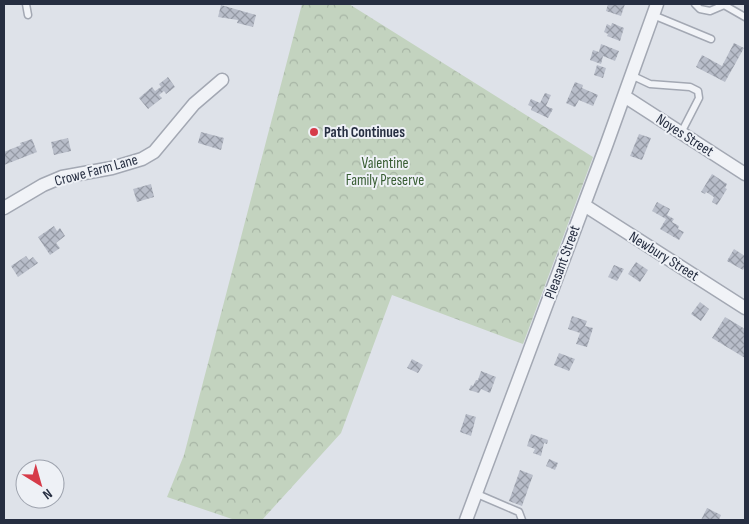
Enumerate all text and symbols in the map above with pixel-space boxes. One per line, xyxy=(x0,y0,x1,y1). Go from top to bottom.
street label: Noyes Street xyxy=(652,110,717,161)
place label: Path Continues xyxy=(324,123,405,142)
marker: Path Continues xyxy=(308,126,320,138)
street label: Crowe Farm Lane xyxy=(52,150,140,191)
park label: Valentine Family Preserve xyxy=(346,154,424,190)
street label: Pleasant Street xyxy=(540,222,585,302)
street label: Newbury Street xyxy=(625,227,703,286)
north arrow xyxy=(15,459,65,509)
text: N xyxy=(39,485,56,503)

